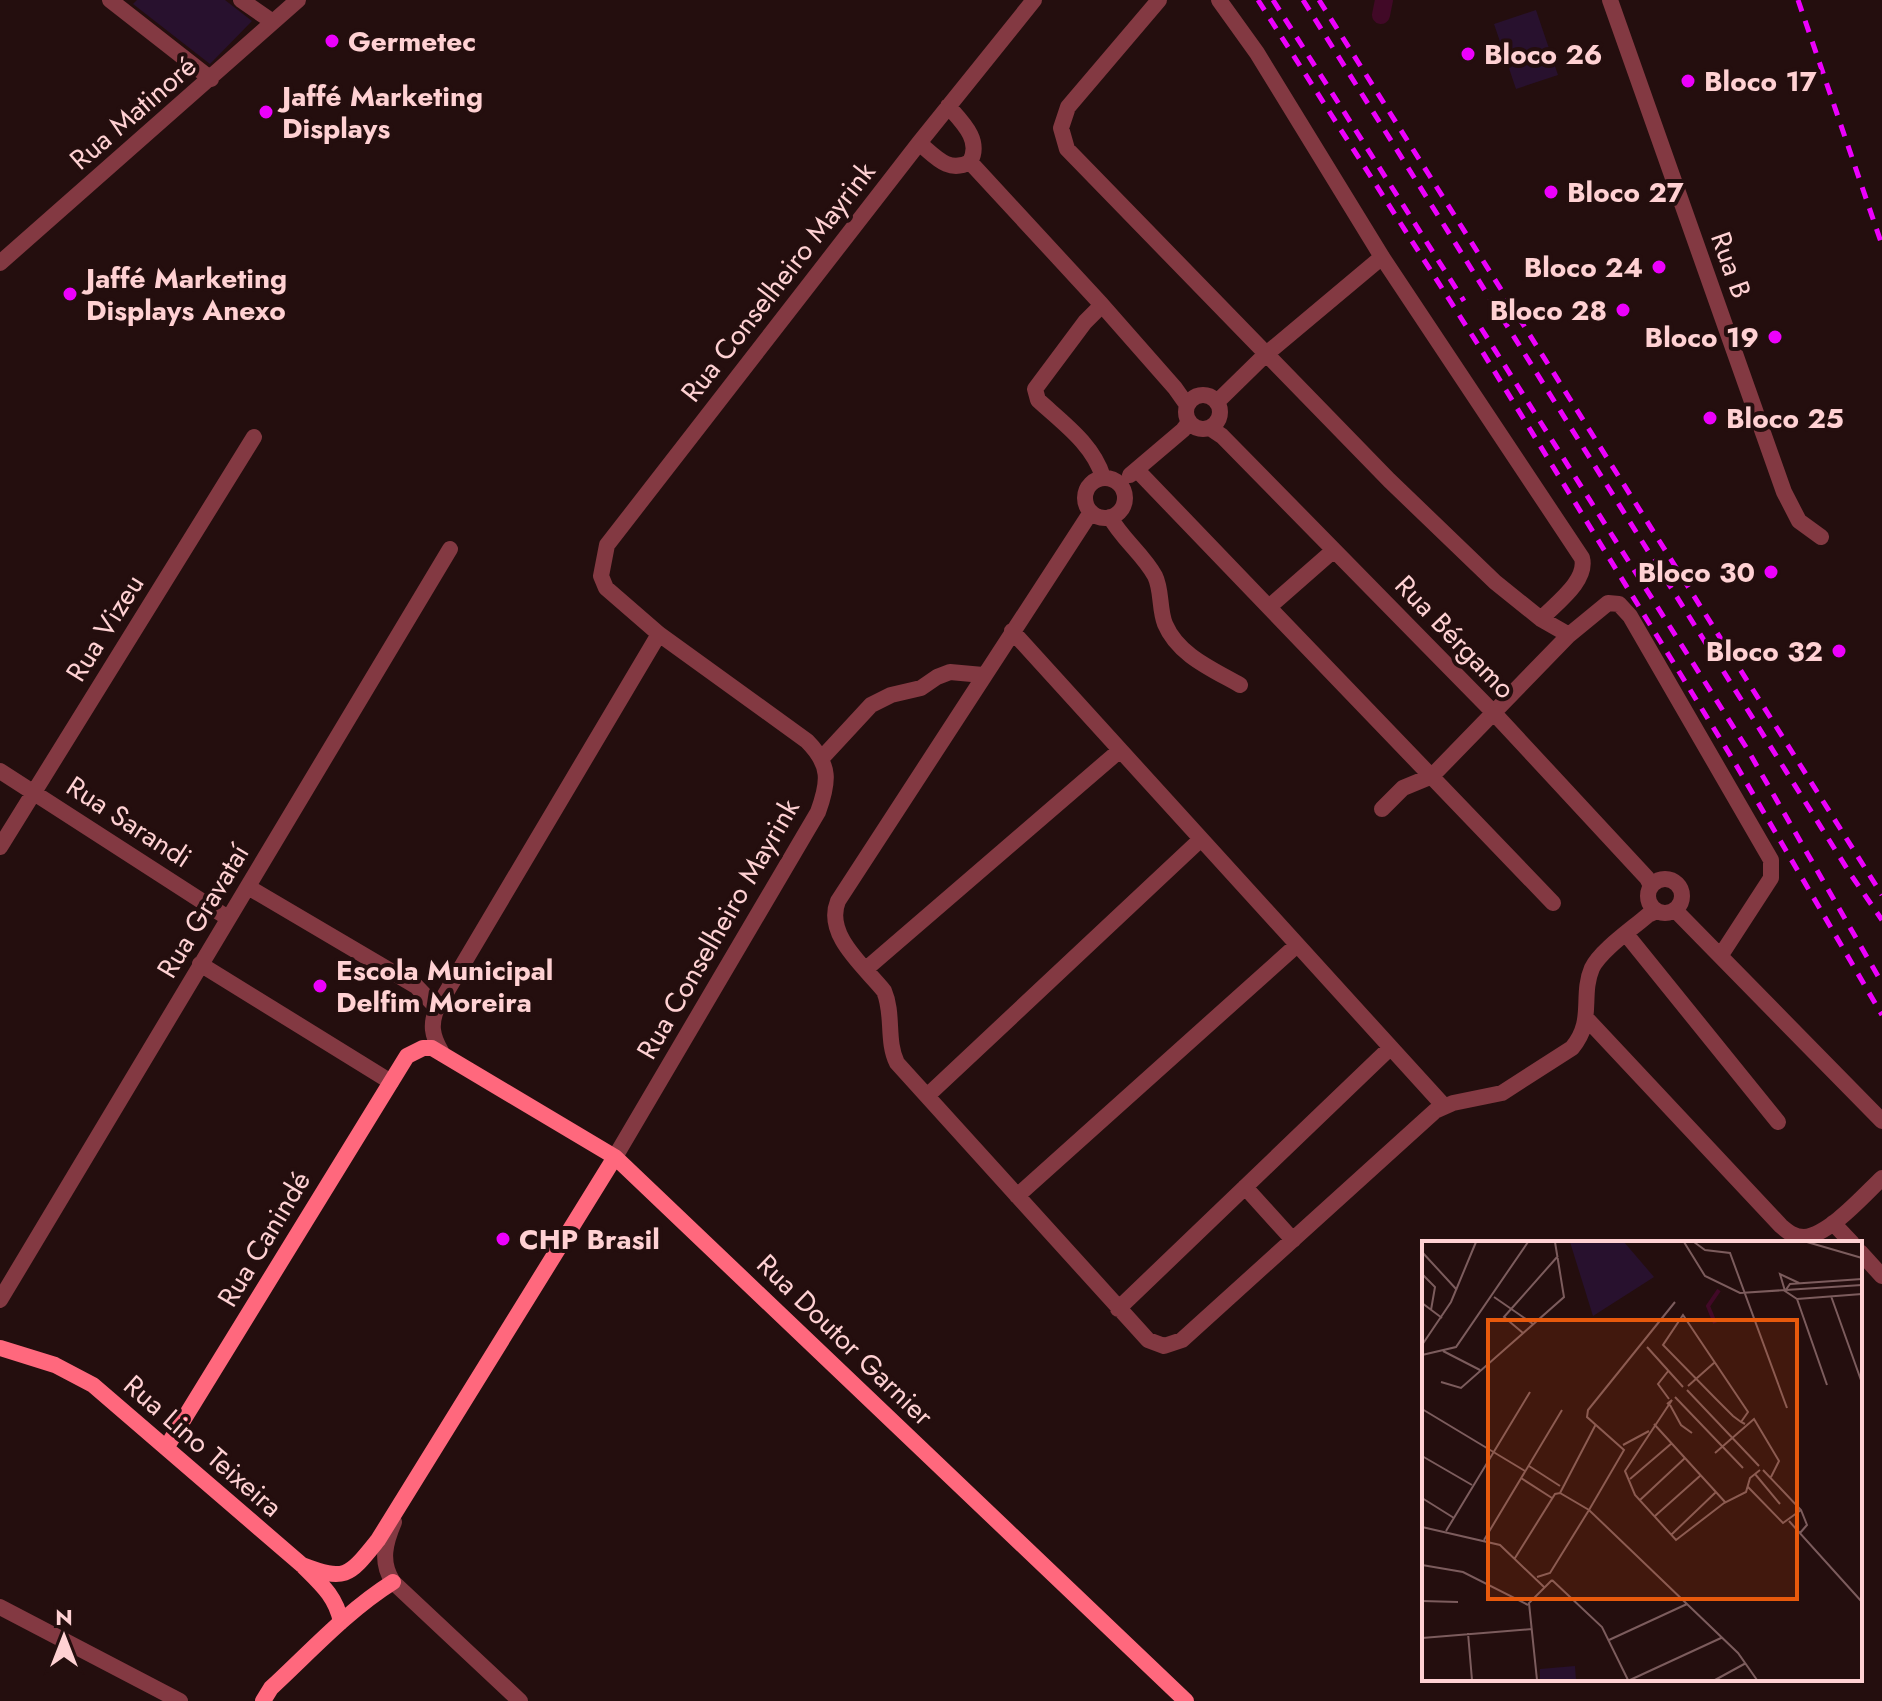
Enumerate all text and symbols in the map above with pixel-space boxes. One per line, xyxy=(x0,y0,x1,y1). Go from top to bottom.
place label: Germetec xyxy=(348,21,476,62)
marker: Germetec xyxy=(323,32,341,50)
place label: Bloco 26 xyxy=(1484,34,1603,75)
marker: Bloco 26 xyxy=(1459,45,1477,63)
street label: Rua Matinoré xyxy=(61,46,205,180)
place label: Bloco 17 xyxy=(1704,61,1817,102)
marker: Bloco 17 xyxy=(1679,72,1697,90)
place label: Jaffé Marketing Displays xyxy=(277,76,483,149)
marker: Jaffé Marketing Displays xyxy=(257,103,275,121)
street label: Rua Conselheiro Mayrink xyxy=(671,153,885,411)
place label: Bloco 27 xyxy=(1567,172,1684,213)
marker: Bloco 27 xyxy=(1542,183,1560,201)
street label: Rua B xyxy=(1700,226,1762,304)
place label: Bloco 24 xyxy=(1524,247,1643,288)
place label: Jaffé Marketing Displays Anexo xyxy=(81,258,287,331)
marker: Bloco 24 xyxy=(1650,258,1668,276)
marker: Jaffé Marketing Displays Anexo xyxy=(61,285,79,303)
place label: Bloco 28 xyxy=(1490,290,1607,331)
marker: Bloco 28 xyxy=(1614,301,1632,319)
place label: Bloco 19 xyxy=(1645,317,1759,358)
marker: Bloco 19 xyxy=(1766,328,1784,346)
place label: Bloco 25 xyxy=(1726,398,1844,439)
marker: Bloco 25 xyxy=(1701,409,1719,427)
place label: Bloco 30 xyxy=(1638,552,1755,593)
marker: Bloco 30 xyxy=(1762,563,1780,581)
street label: Rua Vizeu xyxy=(56,566,154,690)
street label: Rua Bérgamo xyxy=(1385,566,1525,708)
place label: Bloco 32 xyxy=(1706,631,1823,672)
marker: Bloco 32 xyxy=(1830,642,1848,660)
street label: Rua Sarandi xyxy=(58,766,200,878)
street label: Rua Conselheiro Mayrink xyxy=(626,790,810,1067)
street label: Rua Gravataí xyxy=(147,835,260,986)
place label: Escola Municipal Delfim Moreira xyxy=(336,950,553,1023)
marker: Escola Municipal Delfim Moreira xyxy=(311,977,329,995)
street label: Rua Canindé xyxy=(207,1163,321,1315)
place label: CHP Brasil xyxy=(519,1219,660,1260)
marker: CHP Brasil xyxy=(494,1230,512,1248)
inset map xyxy=(1422,1241,1862,1681)
street label: Rua Doutor Garnier xyxy=(747,1245,943,1436)
street label: Rua Lino Teixeira xyxy=(115,1365,291,1527)
north arrow xyxy=(24,1597,104,1677)
text: N xyxy=(55,1601,73,1633)

